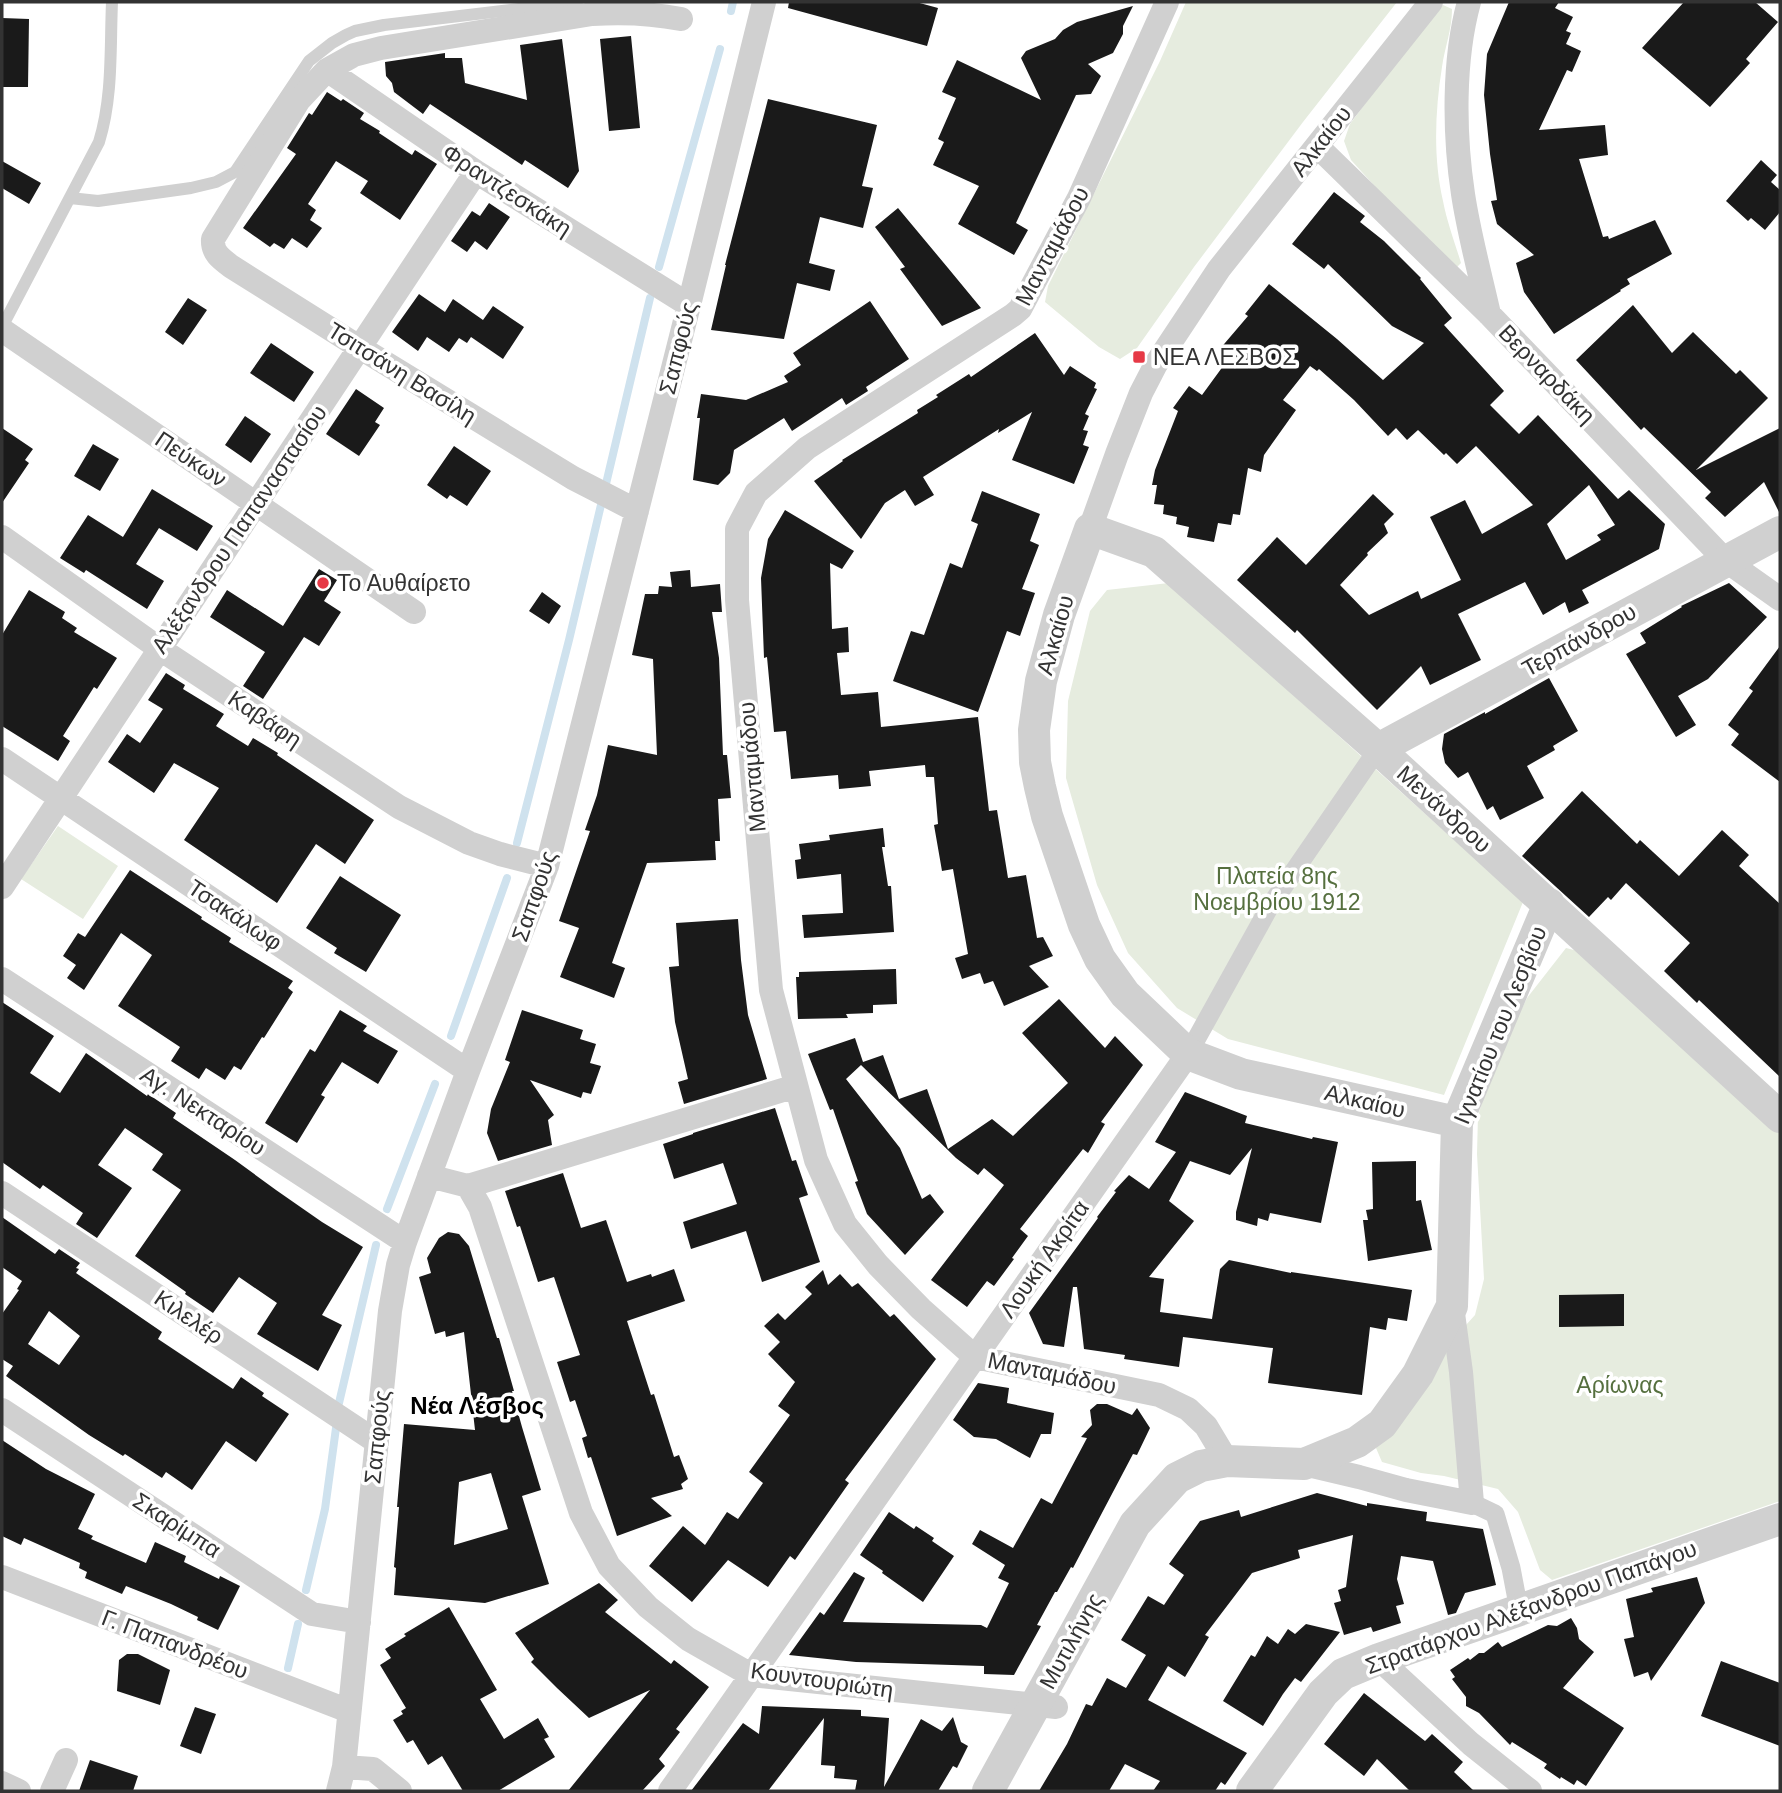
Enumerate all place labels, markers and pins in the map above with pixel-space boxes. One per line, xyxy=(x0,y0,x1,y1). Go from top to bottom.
place label: ΝΕΑ ΛΕΣΒΟΣ xyxy=(1153,344,1297,370)
marker: ΝΕΑ ΛΕΣΒΟΣ xyxy=(1131,349,1147,365)
place label: Το Αυθαίρετο xyxy=(337,570,470,596)
marker: Το Αυθαίρετο xyxy=(315,575,331,591)

